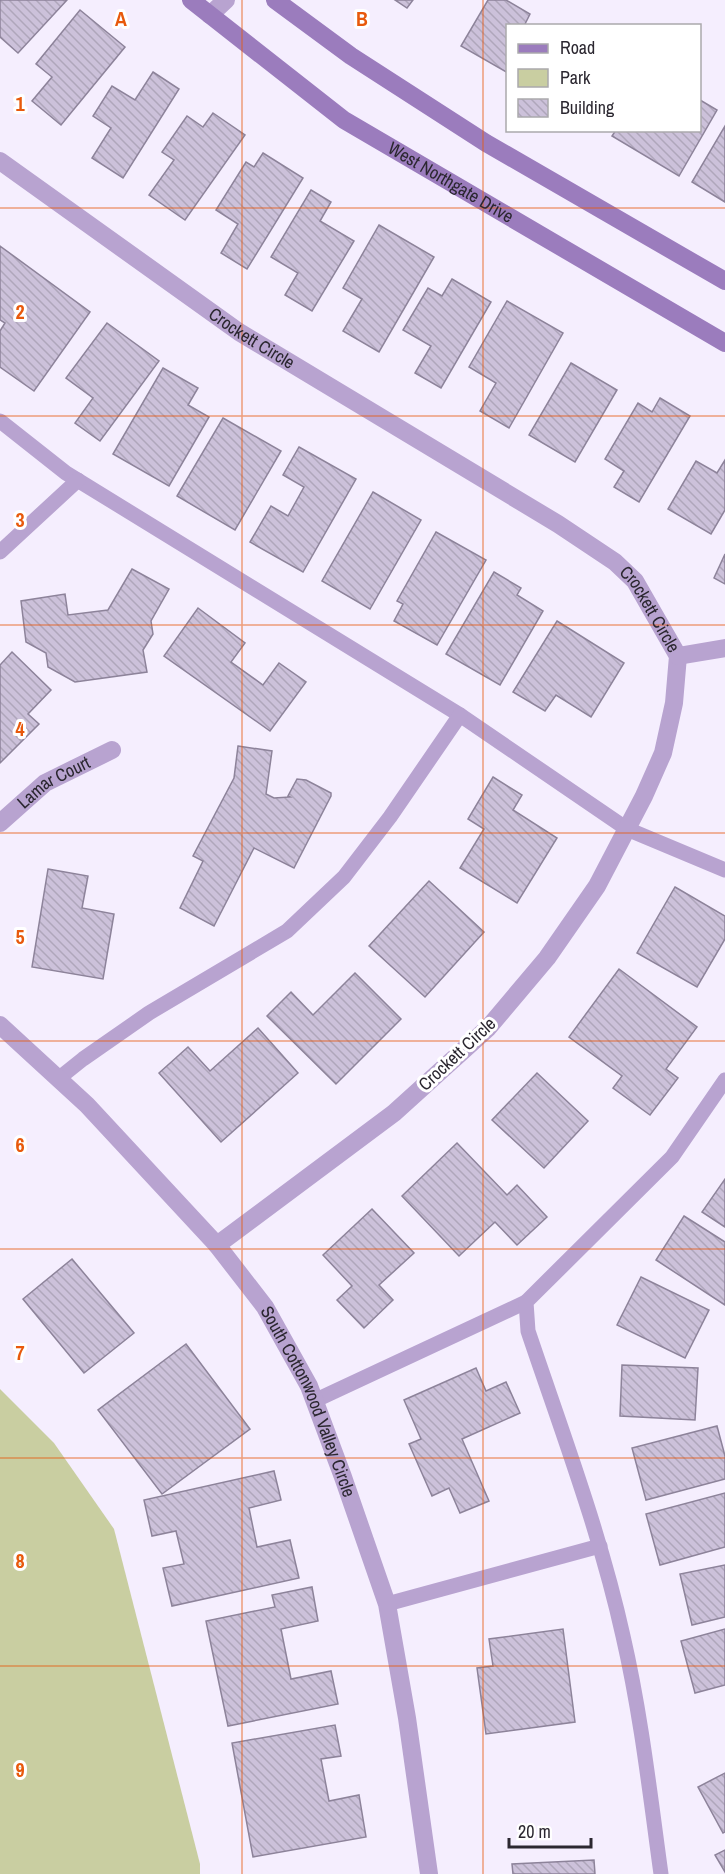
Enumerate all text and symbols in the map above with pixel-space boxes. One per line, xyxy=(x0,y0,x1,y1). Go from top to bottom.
text: A xyxy=(115,5,127,32)
text: B xyxy=(356,5,368,32)
legend xyxy=(506,24,701,132)
text: Road xyxy=(560,35,595,60)
text: Park xyxy=(560,65,591,90)
text: 1 xyxy=(15,90,25,117)
text: Building xyxy=(560,95,615,120)
street label: West Northgate Drive xyxy=(383,135,518,229)
text: 2 xyxy=(15,298,25,325)
street label: Crockett Circle xyxy=(204,301,300,375)
text: 3 xyxy=(15,506,25,533)
street label: Crockett Circle xyxy=(614,560,686,657)
text: 4 xyxy=(15,715,25,742)
street label: Lamar Court xyxy=(12,750,94,814)
text: 5 xyxy=(15,923,25,950)
street label: Crockett Circle xyxy=(412,1011,501,1096)
text: 6 xyxy=(15,1131,25,1158)
street label: South Cottonwood Valley Circle xyxy=(255,1301,362,1500)
text: 7 xyxy=(15,1339,25,1366)
text: 8 xyxy=(15,1547,25,1574)
text: 9 xyxy=(15,1756,25,1783)
scale bar xyxy=(509,1811,592,1849)
text: 20 m xyxy=(518,1819,551,1844)

